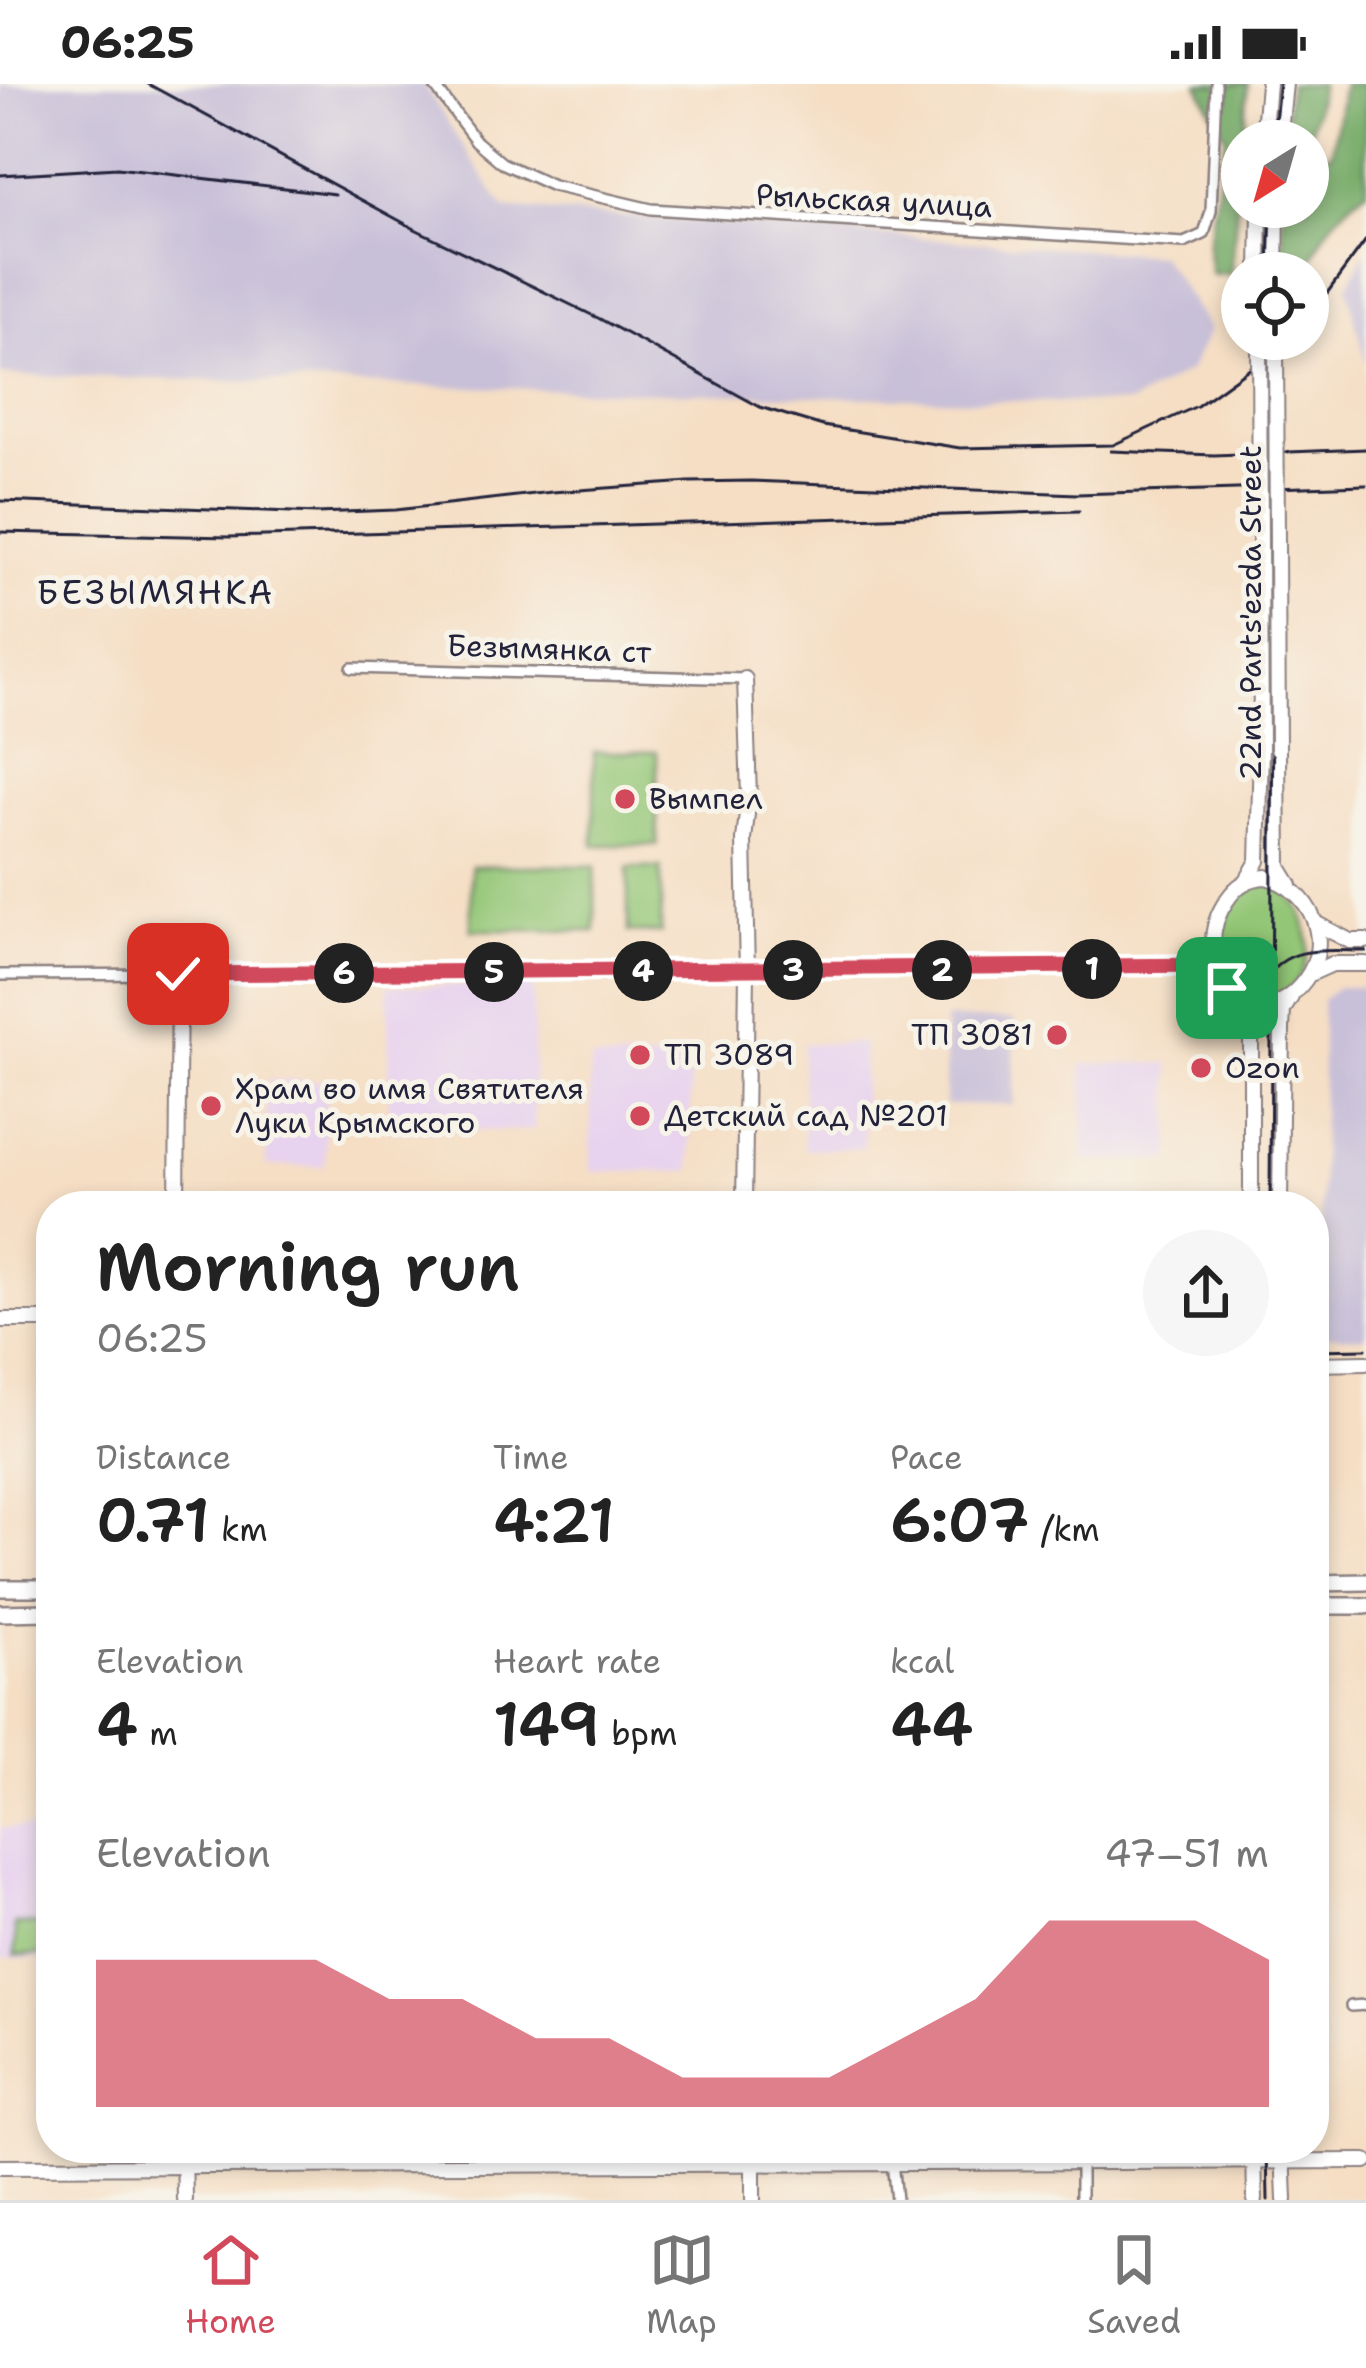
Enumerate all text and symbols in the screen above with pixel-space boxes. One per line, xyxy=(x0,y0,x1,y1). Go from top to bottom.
text: 06:25 xyxy=(60,12,195,72)
north arrow xyxy=(1221,120,1329,228)
map controls xyxy=(1221,120,1329,360)
street label: Рыльская улица xyxy=(755,174,994,227)
button: locate xyxy=(1221,252,1329,360)
street label: 22nd Parts'ezda Street xyxy=(1230,445,1271,781)
district label: БЕЗЫМЯНКА xyxy=(37,570,275,615)
street label: Безымянка ст xyxy=(446,624,653,673)
place label: Вымпел xyxy=(649,778,763,819)
marker: Вымпел xyxy=(612,786,638,812)
pin xyxy=(127,923,229,1025)
pin xyxy=(1176,937,1278,1039)
pin: 1 xyxy=(1062,939,1122,999)
pin: 3 xyxy=(763,940,823,1000)
pin: 2 xyxy=(912,940,972,1000)
icon: check xyxy=(145,941,211,1007)
pin: 4 xyxy=(613,941,673,1001)
pin: 5 xyxy=(464,942,524,1002)
pin: 6 xyxy=(314,943,374,1003)
text: 1 xyxy=(1084,946,1100,991)
text: 3 xyxy=(781,947,805,992)
text: 2 xyxy=(930,947,954,992)
text: 4 xyxy=(631,948,655,993)
text: 5 xyxy=(484,949,504,994)
text: 6 xyxy=(332,950,356,995)
icon: arrive xyxy=(1194,955,1260,1021)
place label: ТП 3081 xyxy=(911,1014,1033,1055)
marker: ТП 3081 xyxy=(1044,1022,1070,1048)
place label: ТП 3089 xyxy=(664,1034,794,1075)
marker: ТП 3089 xyxy=(627,1042,653,1068)
place label: Ozon xyxy=(1225,1047,1300,1088)
marker: Ozon xyxy=(1188,1055,1214,1081)
place label: Храм во имя Святителя Луки Крымского xyxy=(235,1068,584,1143)
marker: Храм во имя Святителя Луки Крымского xyxy=(198,1093,224,1119)
place label: Детский сад №201 xyxy=(664,1095,948,1136)
marker: Детский сад №201 xyxy=(627,1103,653,1129)
text: Morning run xyxy=(96,1223,520,1311)
button: share xyxy=(1143,1230,1269,1356)
text: 06:25 xyxy=(96,1312,208,1364)
text: Distance xyxy=(96,1435,231,1480)
text: Time xyxy=(493,1435,569,1480)
text: Pace xyxy=(890,1435,963,1480)
text: 0.71 xyxy=(96,1480,210,1560)
text: 4:21 xyxy=(493,1480,615,1560)
text: 6:07 xyxy=(890,1480,1030,1560)
text: km xyxy=(210,1507,268,1552)
text: /km xyxy=(1030,1507,1100,1552)
text: Elevation xyxy=(96,1639,244,1684)
text: Heart rate xyxy=(493,1639,661,1684)
text: kcal xyxy=(890,1639,954,1684)
text: 4 xyxy=(96,1684,138,1764)
text: 149 xyxy=(493,1684,600,1764)
text: 44 xyxy=(890,1684,973,1764)
text: m xyxy=(138,1711,178,1756)
text: bpm xyxy=(600,1711,678,1756)
text: Elevation xyxy=(96,1827,271,1879)
text: 47–51 m xyxy=(1104,1827,1269,1879)
tab: Home xyxy=(185,2227,276,2344)
tab: Map xyxy=(646,2227,717,2344)
tab: Saved xyxy=(1087,2227,1181,2344)

